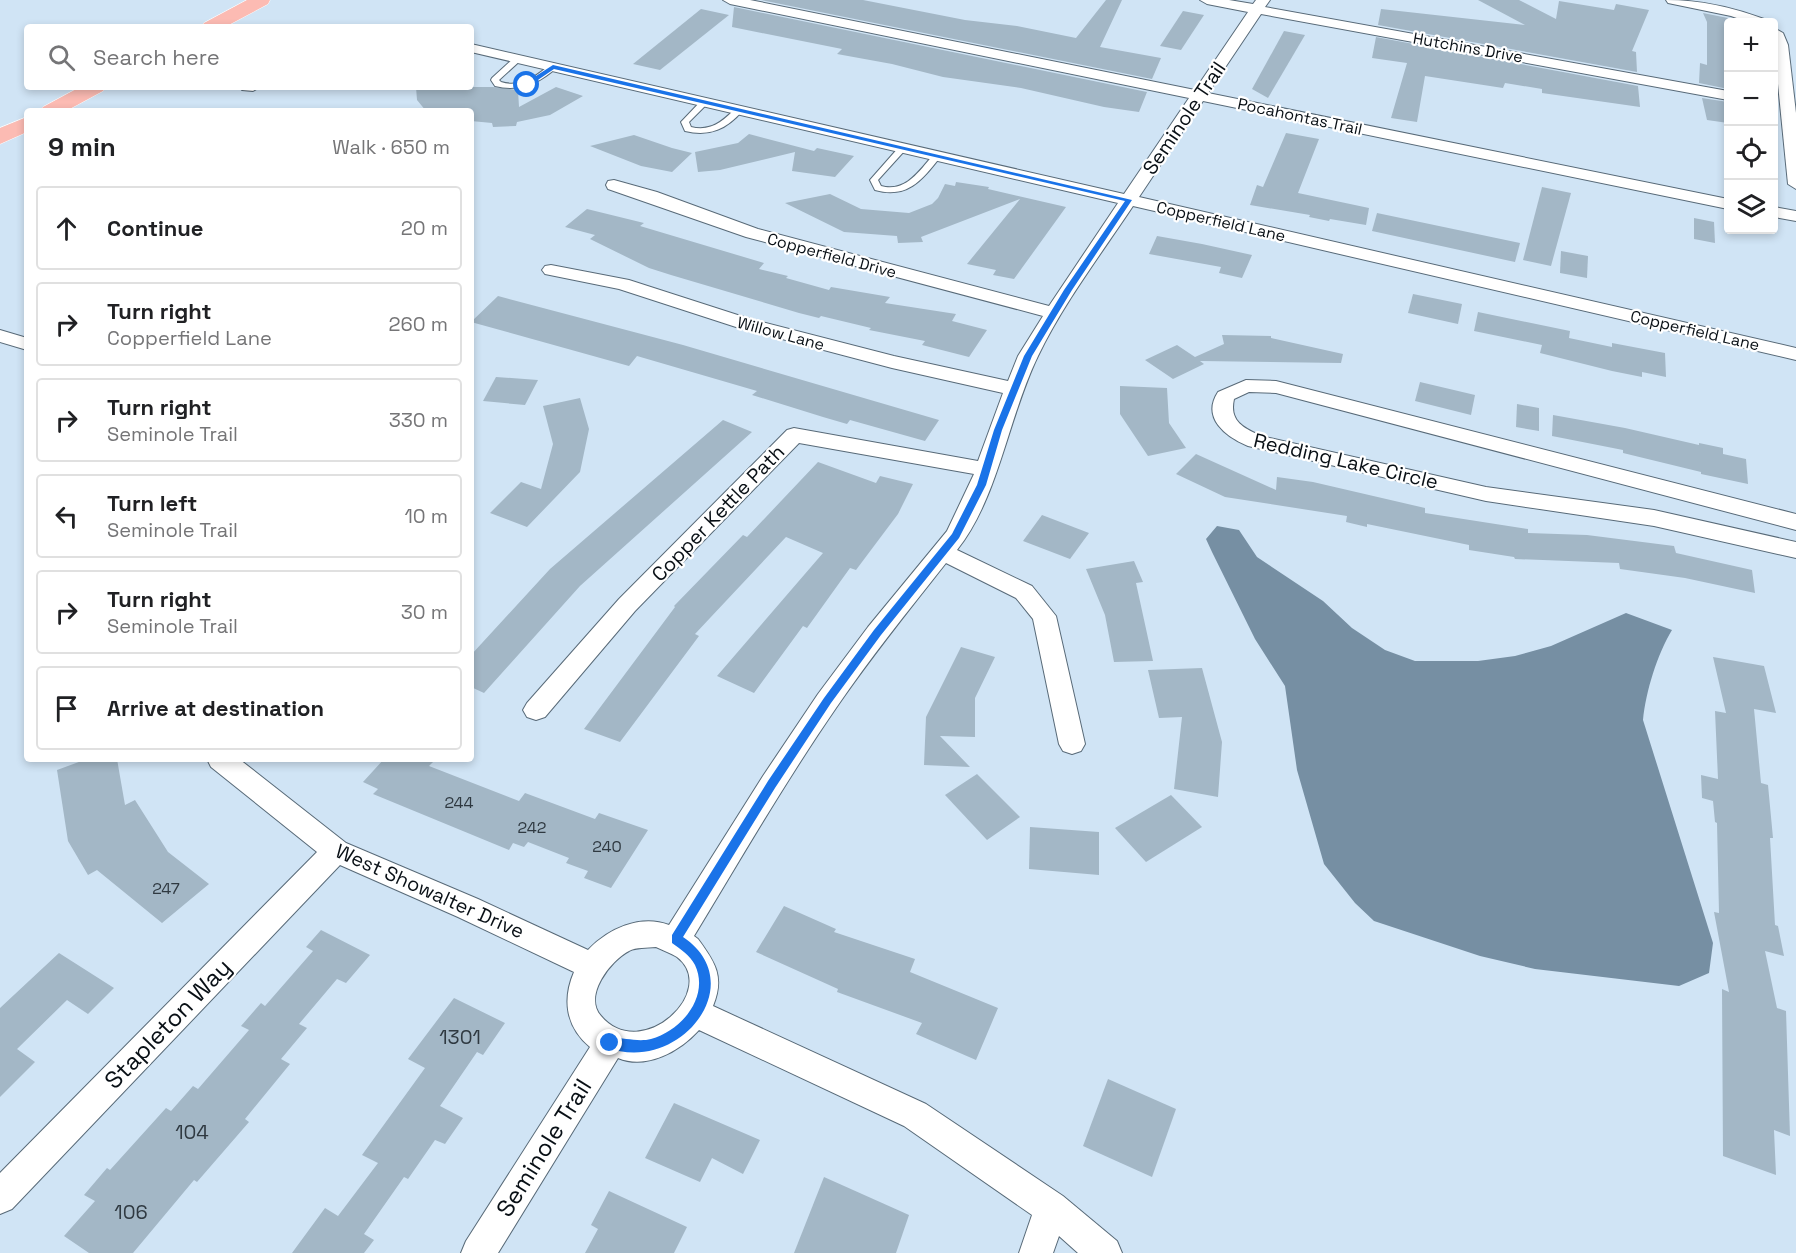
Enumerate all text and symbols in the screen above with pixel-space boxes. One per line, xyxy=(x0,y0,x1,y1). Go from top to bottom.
map controls xyxy=(1724,18,1778,234)
button: + xyxy=(1724,18,1778,72)
search box xyxy=(24,24,474,90)
street label: Hutchins Drive xyxy=(1411,27,1525,68)
icon: search xyxy=(45,41,78,74)
text: Search here xyxy=(93,43,220,71)
street label: Seminole Trail xyxy=(1137,56,1231,180)
route start xyxy=(513,71,539,97)
button: − xyxy=(1724,72,1778,126)
street label: Pocahontas Trail xyxy=(1236,93,1364,140)
button: locate xyxy=(1724,126,1778,180)
text: 9 min xyxy=(48,130,116,164)
text: Walk · 650 m xyxy=(332,134,450,160)
button: layers xyxy=(1724,180,1778,234)
street label: Copperfield Lane xyxy=(1154,196,1288,247)
icon: ahead xyxy=(50,212,83,245)
text: Continue xyxy=(107,214,203,242)
text: 20 m xyxy=(401,215,448,241)
street label: Copperfield Drive xyxy=(765,228,899,283)
text: Turn right xyxy=(107,297,212,325)
street label: Copperfield Lane xyxy=(1628,305,1762,356)
icon: right xyxy=(50,308,83,341)
text: 260 m xyxy=(389,311,448,337)
street label: Willow Lane xyxy=(735,312,827,355)
text: Copperfield Lane xyxy=(107,325,272,351)
text: Turn right xyxy=(107,393,212,421)
icon: right xyxy=(50,404,83,437)
text: 330 m xyxy=(389,407,448,433)
text: Seminole Trail xyxy=(107,421,238,447)
street label: Redding Lake Circle xyxy=(1251,427,1441,495)
street label: Copper Kettle Path xyxy=(646,439,790,587)
text: Turn left xyxy=(107,489,197,517)
icon: left xyxy=(50,500,83,533)
text: 10 m xyxy=(404,503,448,529)
text: Seminole Trail xyxy=(107,517,238,543)
text: Turn right xyxy=(107,585,212,613)
icon: right xyxy=(50,596,83,629)
text: 30 m xyxy=(401,599,448,625)
text: Seminole Trail xyxy=(107,613,238,639)
icon: arrive xyxy=(50,692,83,725)
text: Arrive at destination xyxy=(107,694,324,722)
house number: 244 xyxy=(444,792,474,813)
house number: 242 xyxy=(518,817,546,838)
house number: 240 xyxy=(592,836,622,857)
street label: West Showalter Drive xyxy=(332,838,528,944)
house number: 247 xyxy=(152,878,180,899)
street label: Stapleton Way xyxy=(98,952,238,1095)
house number: 1301 xyxy=(439,1024,481,1050)
route end xyxy=(596,1029,622,1055)
street label: Seminole Trail xyxy=(489,1073,598,1223)
house number: 104 xyxy=(175,1119,209,1145)
house number: 106 xyxy=(114,1199,148,1225)

